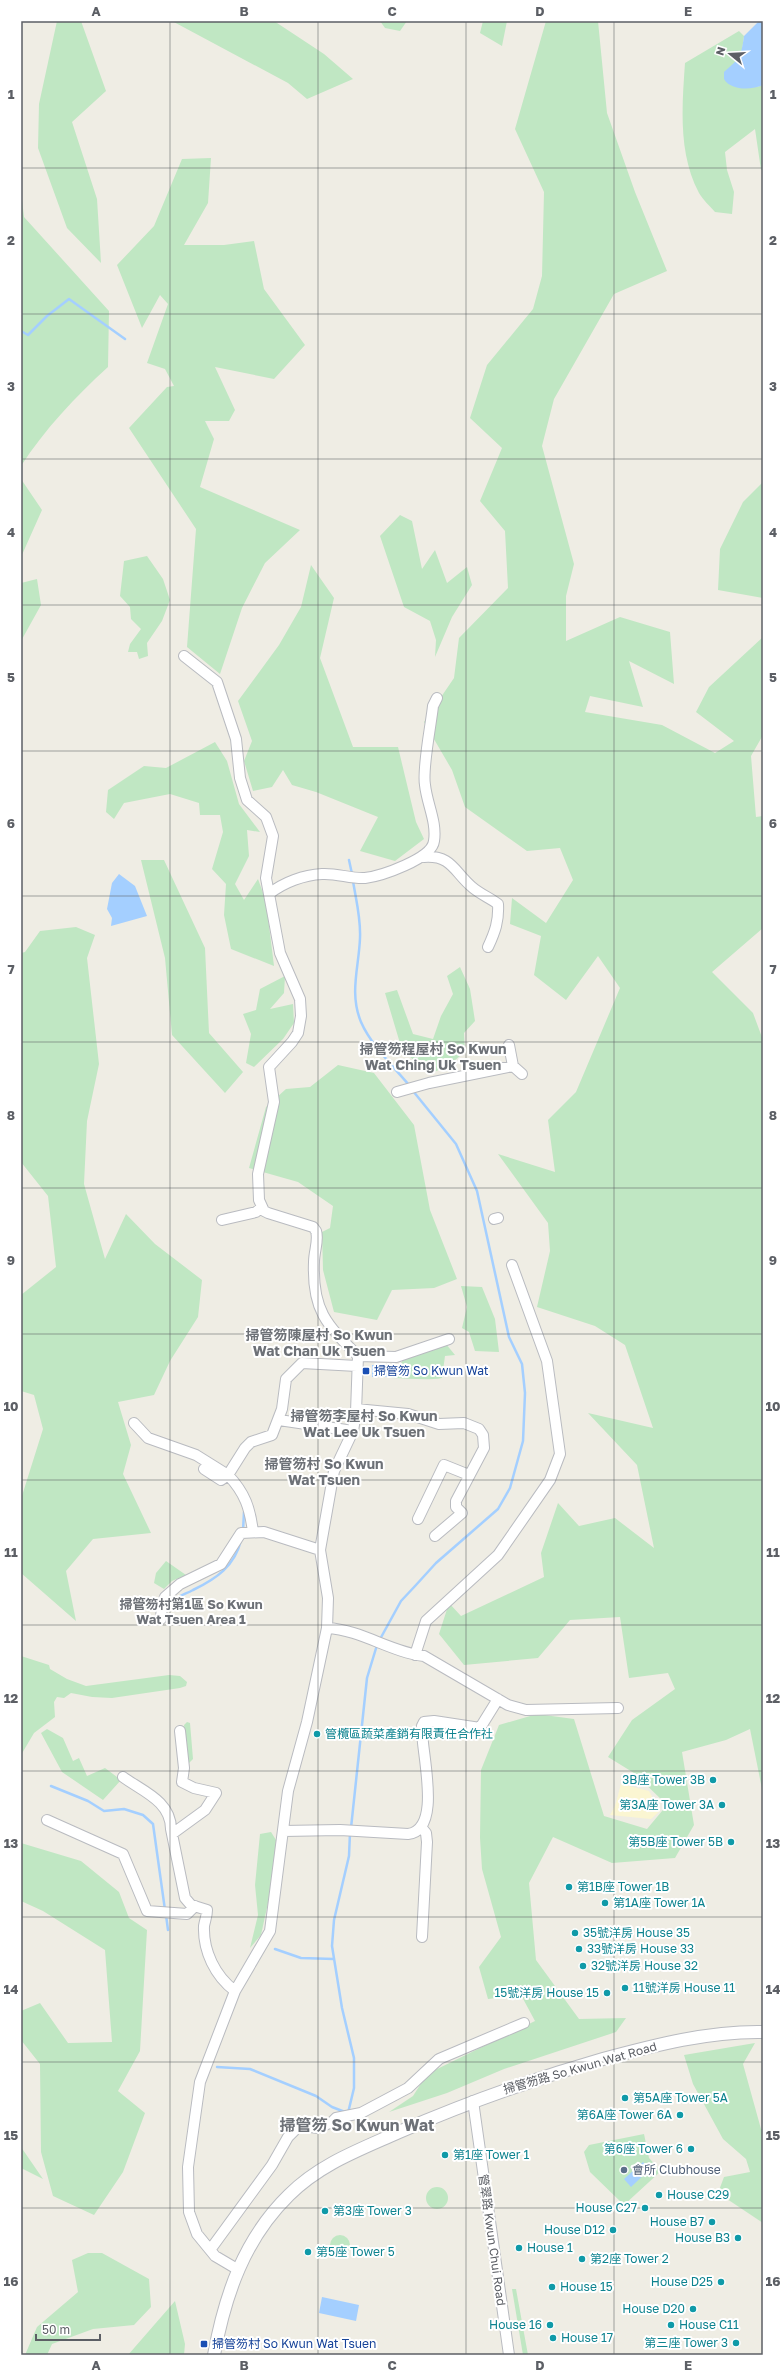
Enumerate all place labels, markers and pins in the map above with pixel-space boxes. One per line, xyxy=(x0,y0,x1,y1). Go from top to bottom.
place label: 掃管笏 So Kwun Wat xyxy=(374,1363,489,1378)
marker: 掃管笏 So Kwun Wat xyxy=(361,1366,371,1376)
place label: 管欖區蔬菜產銷有限責任合作社 xyxy=(325,1726,493,1741)
marker: 管欖區蔬菜產銷有限責任合作社 xyxy=(312,1729,322,1739)
place label: 3B座 Tower 3B xyxy=(622,1772,705,1787)
marker: 3B座 Tower 3B xyxy=(708,1775,718,1785)
place label: 第3A座 Tower 3A xyxy=(619,1797,714,1812)
marker: 第3A座 Tower 3A xyxy=(717,1800,727,1810)
place label: 第5B座 Tower 5B xyxy=(628,1834,723,1849)
marker: 第5B座 Tower 5B xyxy=(726,1837,736,1847)
place label: 第1B座 Tower 1B xyxy=(577,1879,669,1894)
marker: 第1B座 Tower 1B xyxy=(564,1882,574,1892)
place label: 第1A座 Tower 1A xyxy=(613,1895,705,1910)
marker: 第1A座 Tower 1A xyxy=(600,1898,610,1908)
place label: 35號洋房 House 35 xyxy=(583,1925,690,1940)
marker: 35號洋房 House 35 xyxy=(570,1928,580,1938)
place label: 33號洋房 House 33 xyxy=(587,1941,694,1956)
marker: 33號洋房 House 33 xyxy=(574,1944,584,1954)
place label: 32號洋房 House 32 xyxy=(591,1958,698,1973)
marker: 32號洋房 House 32 xyxy=(578,1961,588,1971)
place label: 11號洋房 House 11 xyxy=(633,1980,735,1995)
marker: 11號洋房 House 11 xyxy=(620,1983,630,1993)
place label: 15號洋房 House 15 xyxy=(495,1985,599,2000)
marker: 15號洋房 House 15 xyxy=(602,1988,612,1998)
place label: 第5A座 Tower 5A xyxy=(633,2090,728,2105)
marker: 第5A座 Tower 5A xyxy=(620,2093,630,2103)
place label: 第6A座 Tower 6A xyxy=(577,2107,672,2122)
marker: 第6A座 Tower 6A xyxy=(675,2110,685,2120)
place label: 第6座 Tower 6 xyxy=(604,2141,683,2156)
marker: 第6座 Tower 6 xyxy=(686,2144,696,2154)
place label: 第1座 Tower 1 xyxy=(453,2147,530,2162)
marker: 第1座 Tower 1 xyxy=(440,2150,450,2160)
place label: 會所 Clubhouse xyxy=(632,2162,721,2177)
marker: 會所 Clubhouse xyxy=(619,2165,629,2175)
place label: House C29 xyxy=(667,2187,729,2202)
marker: House C29 xyxy=(654,2190,664,2200)
place label: House C27 xyxy=(576,2200,637,2215)
place label: 第3座 Tower 3 xyxy=(333,2203,412,2218)
marker: House C27 xyxy=(640,2203,650,2213)
marker: 第3座 Tower 3 xyxy=(320,2206,330,2216)
place label: House B7 xyxy=(650,2214,704,2229)
marker: House B7 xyxy=(707,2217,717,2227)
place label: House D12 xyxy=(544,2222,605,2237)
marker: House D12 xyxy=(608,2225,618,2235)
place label: House B3 xyxy=(675,2230,730,2245)
marker: House B3 xyxy=(733,2233,743,2243)
place label: House 1 xyxy=(527,2240,573,2255)
marker: House 1 xyxy=(514,2243,524,2253)
place label: 第5座 Tower 5 xyxy=(316,2244,395,2259)
marker: 第5座 Tower 5 xyxy=(303,2247,313,2257)
place label: 第2座 Tower 2 xyxy=(590,2251,669,2266)
marker: 第2座 Tower 2 xyxy=(577,2254,587,2264)
place label: House D25 xyxy=(651,2274,713,2289)
marker: House D25 xyxy=(716,2277,726,2287)
place label: House 15 xyxy=(560,2279,613,2294)
marker: House 15 xyxy=(547,2282,557,2292)
place label: House D20 xyxy=(622,2301,685,2316)
marker: House D20 xyxy=(688,2304,698,2314)
place label: House 16 xyxy=(489,2317,542,2332)
place label: House C11 xyxy=(679,2317,739,2332)
marker: House 16 xyxy=(545,2320,555,2330)
marker: House C11 xyxy=(666,2320,676,2330)
place label: House 17 xyxy=(561,2330,613,2345)
marker: House 17 xyxy=(548,2333,558,2343)
place label: 第三座 Tower 3 xyxy=(644,2335,728,2350)
place label: 掃管笏村 So Kwun Wat Tsuen xyxy=(212,2336,376,2351)
marker: 第三座 Tower 3 xyxy=(731,2338,741,2348)
marker: 掃管笏村 So Kwun Wat Tsuen xyxy=(199,2339,209,2349)

